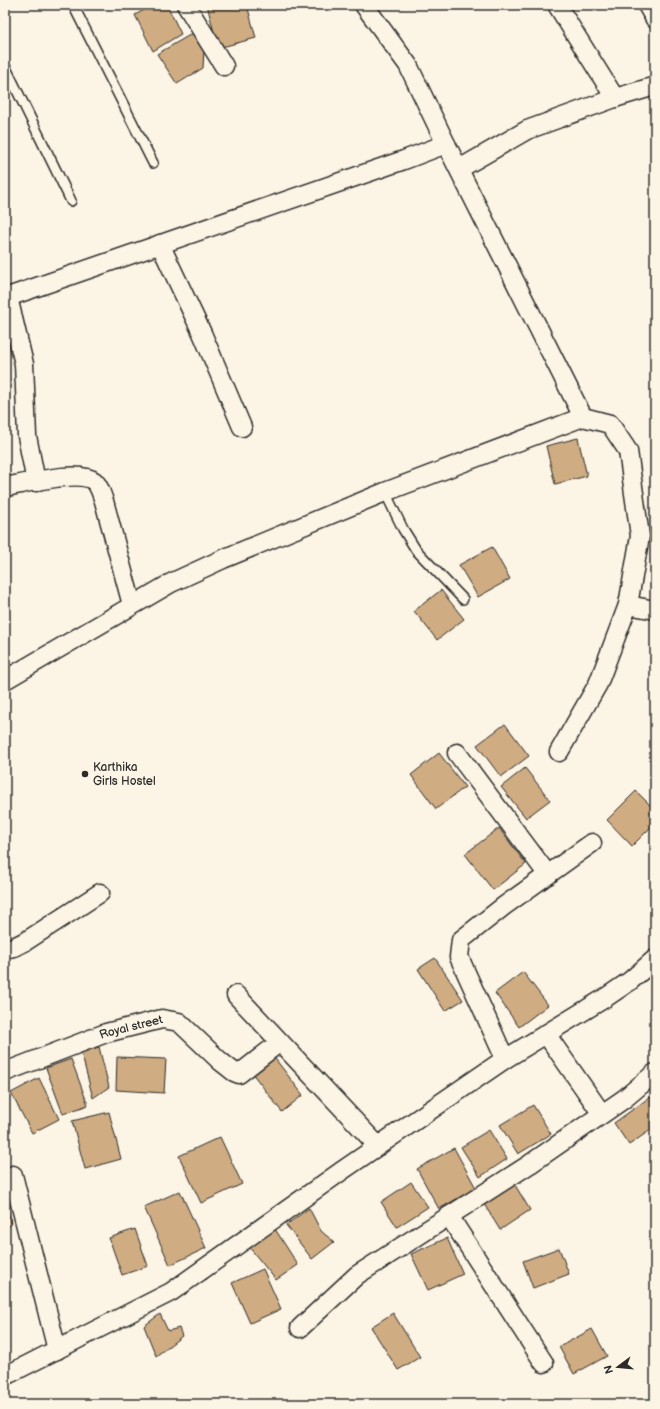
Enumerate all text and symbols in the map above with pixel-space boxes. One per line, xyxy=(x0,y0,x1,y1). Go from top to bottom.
place label: Karthika Girls Hostel xyxy=(93,760,156,789)
marker: Karthika Girls Hostel xyxy=(80,769,90,779)
street label: Royal street xyxy=(97,1012,164,1042)
north arrow xyxy=(598,1347,638,1387)
text: N xyxy=(601,1364,616,1375)

